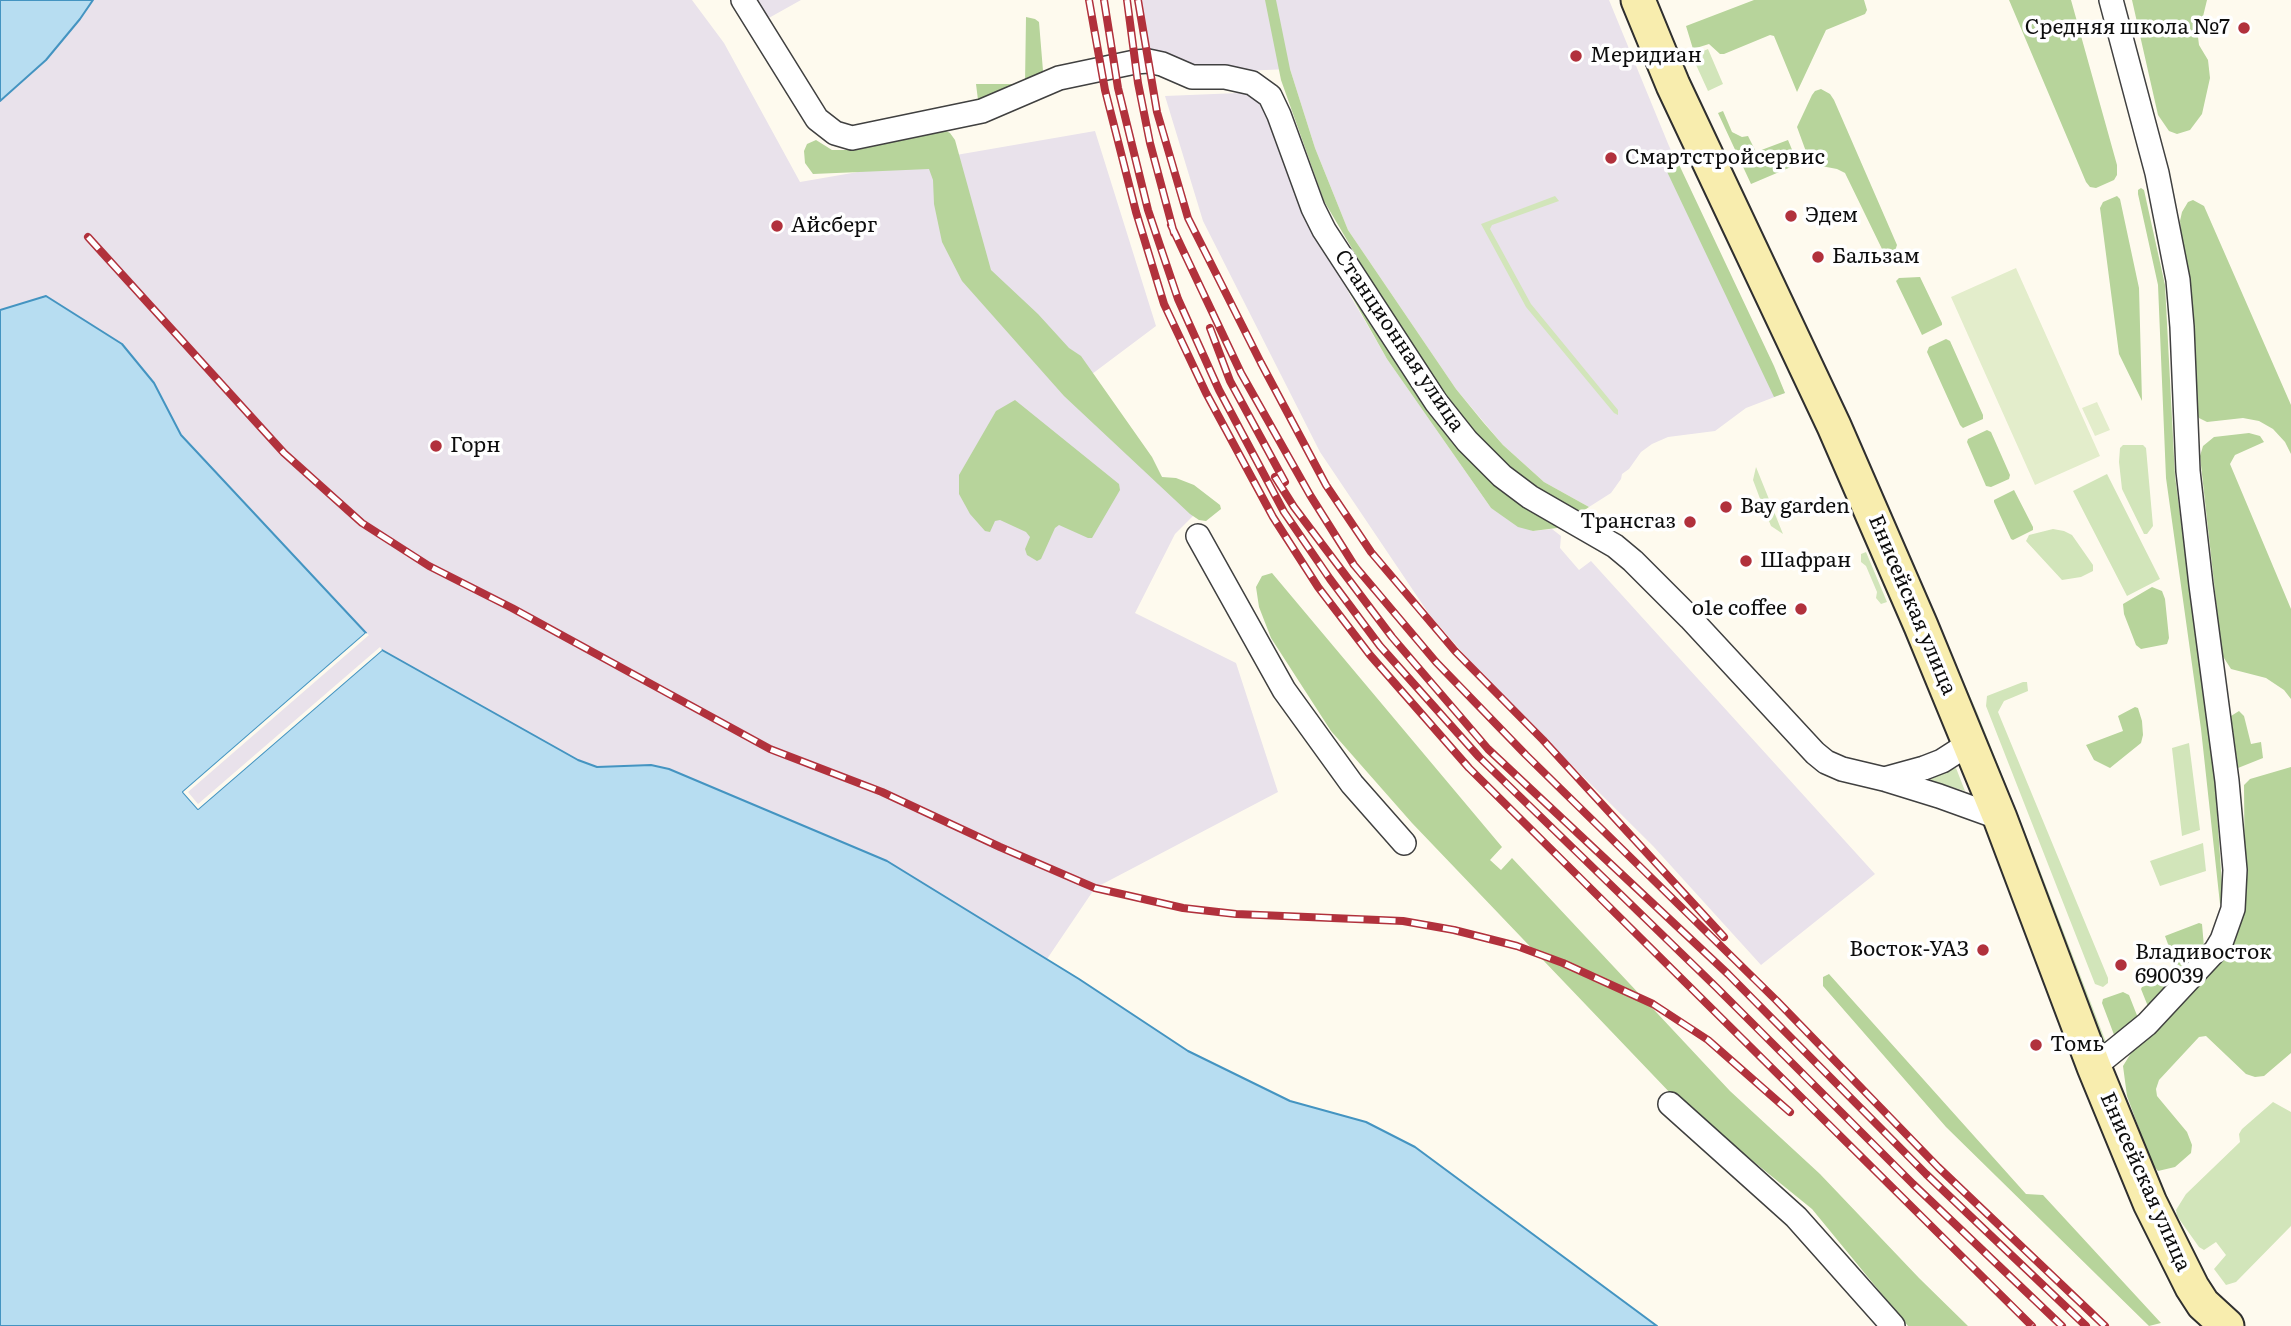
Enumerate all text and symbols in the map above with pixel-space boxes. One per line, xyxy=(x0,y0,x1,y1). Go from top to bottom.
place label: Средняя школа №7 xyxy=(2025,15,2230,41)
marker: Средняя школа №7 xyxy=(2236,20,2252,36)
place label: Меридиан xyxy=(1590,43,1702,69)
marker: Меридиан xyxy=(1568,48,1584,64)
place label: Смартстройсервис xyxy=(1625,145,1825,171)
marker: Смартстройсервис xyxy=(1603,150,1619,166)
place label: Эдем xyxy=(1805,203,1858,229)
marker: Эдем xyxy=(1783,208,1799,224)
place label: Айсберг xyxy=(791,213,878,239)
marker: Айсберг xyxy=(769,218,785,234)
place label: Бальзам xyxy=(1832,244,1920,270)
street label: Станционная улица xyxy=(1329,245,1469,437)
marker: Бальзам xyxy=(1810,249,1826,265)
place label: Горн xyxy=(450,433,501,459)
marker: Горн xyxy=(428,438,444,454)
place label: Bay garden xyxy=(1740,494,1850,520)
marker: Bay garden xyxy=(1718,499,1734,515)
place label: Трансгаз xyxy=(1580,509,1676,535)
street label: Енисейская улица xyxy=(1863,511,1961,699)
marker: Трансгаз xyxy=(1682,514,1698,530)
place label: Шафран xyxy=(1760,548,1851,574)
marker: Шафран xyxy=(1738,553,1754,569)
place label: o1e coffee xyxy=(1692,596,1787,622)
marker: o1e coffee xyxy=(1793,601,1809,617)
place label: Восток-УАЗ xyxy=(1849,937,1969,963)
place label: Владивосток 690039 xyxy=(2135,940,2272,990)
marker: Восток-УАЗ xyxy=(1975,942,1991,958)
marker: Владивосток 690039 xyxy=(2113,957,2129,973)
place label: Томь xyxy=(2050,1032,2104,1058)
marker: Томь xyxy=(2028,1037,2044,1053)
street label: Енисейская улица xyxy=(2094,1089,2196,1275)

